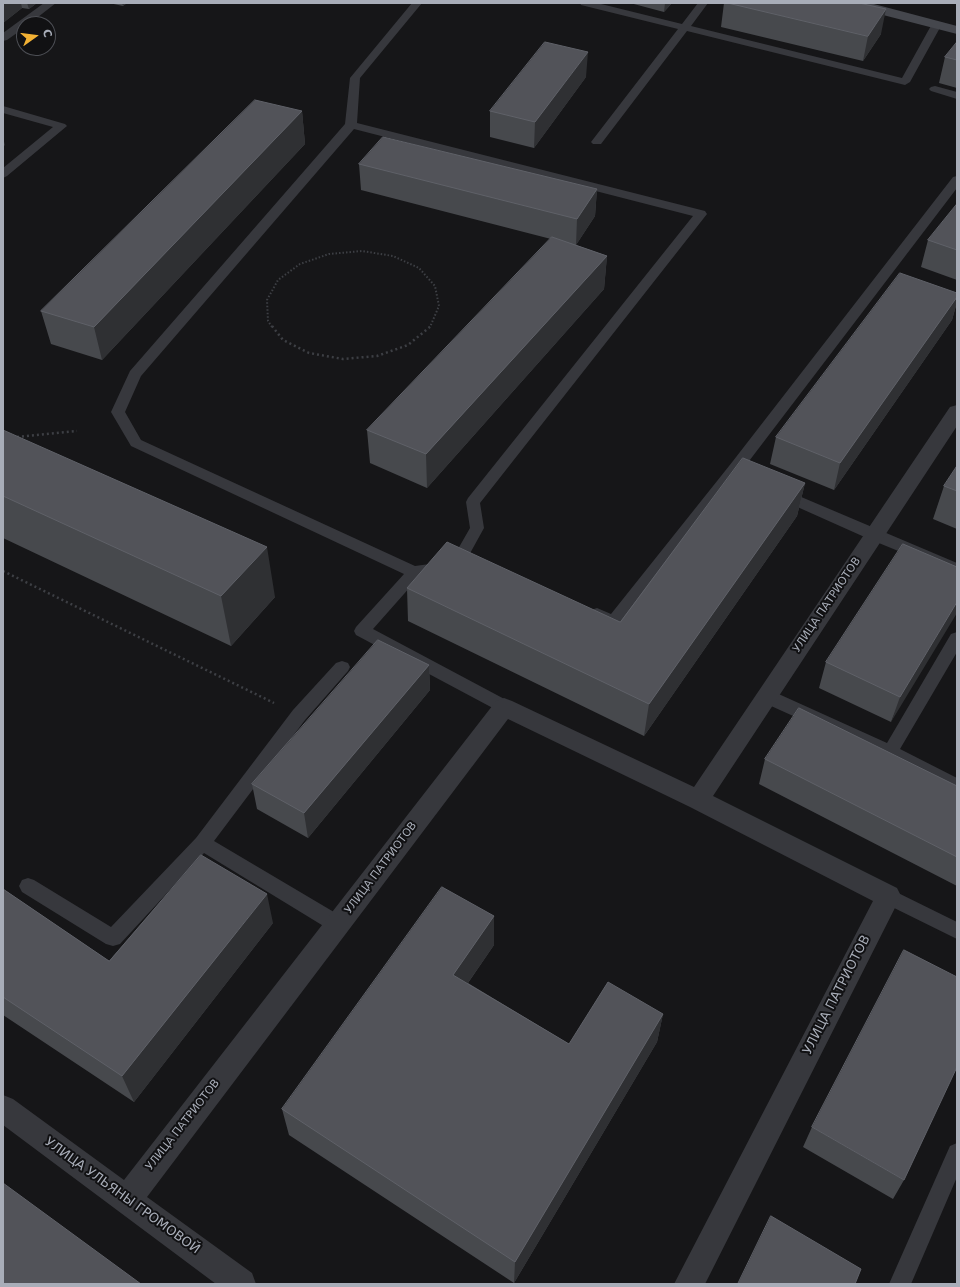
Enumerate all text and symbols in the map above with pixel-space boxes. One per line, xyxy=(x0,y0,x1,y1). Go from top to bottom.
north arrow xyxy=(16,16,56,56)
text: С xyxy=(40,28,54,39)
street label: УЛИЦА ПАТРИОТОВ xyxy=(790,555,864,655)
street label: УЛИЦА ПАТРИОТОВ xyxy=(342,819,420,917)
street label: УЛИЦА ПАТРИОТОВ xyxy=(800,933,874,1057)
street label: УЛИЦА ПАТРИОТОВ xyxy=(143,1077,223,1173)
street label: УЛИЦА УЛЬЯНЫ ГРОМОВОЙ xyxy=(41,1134,203,1258)

